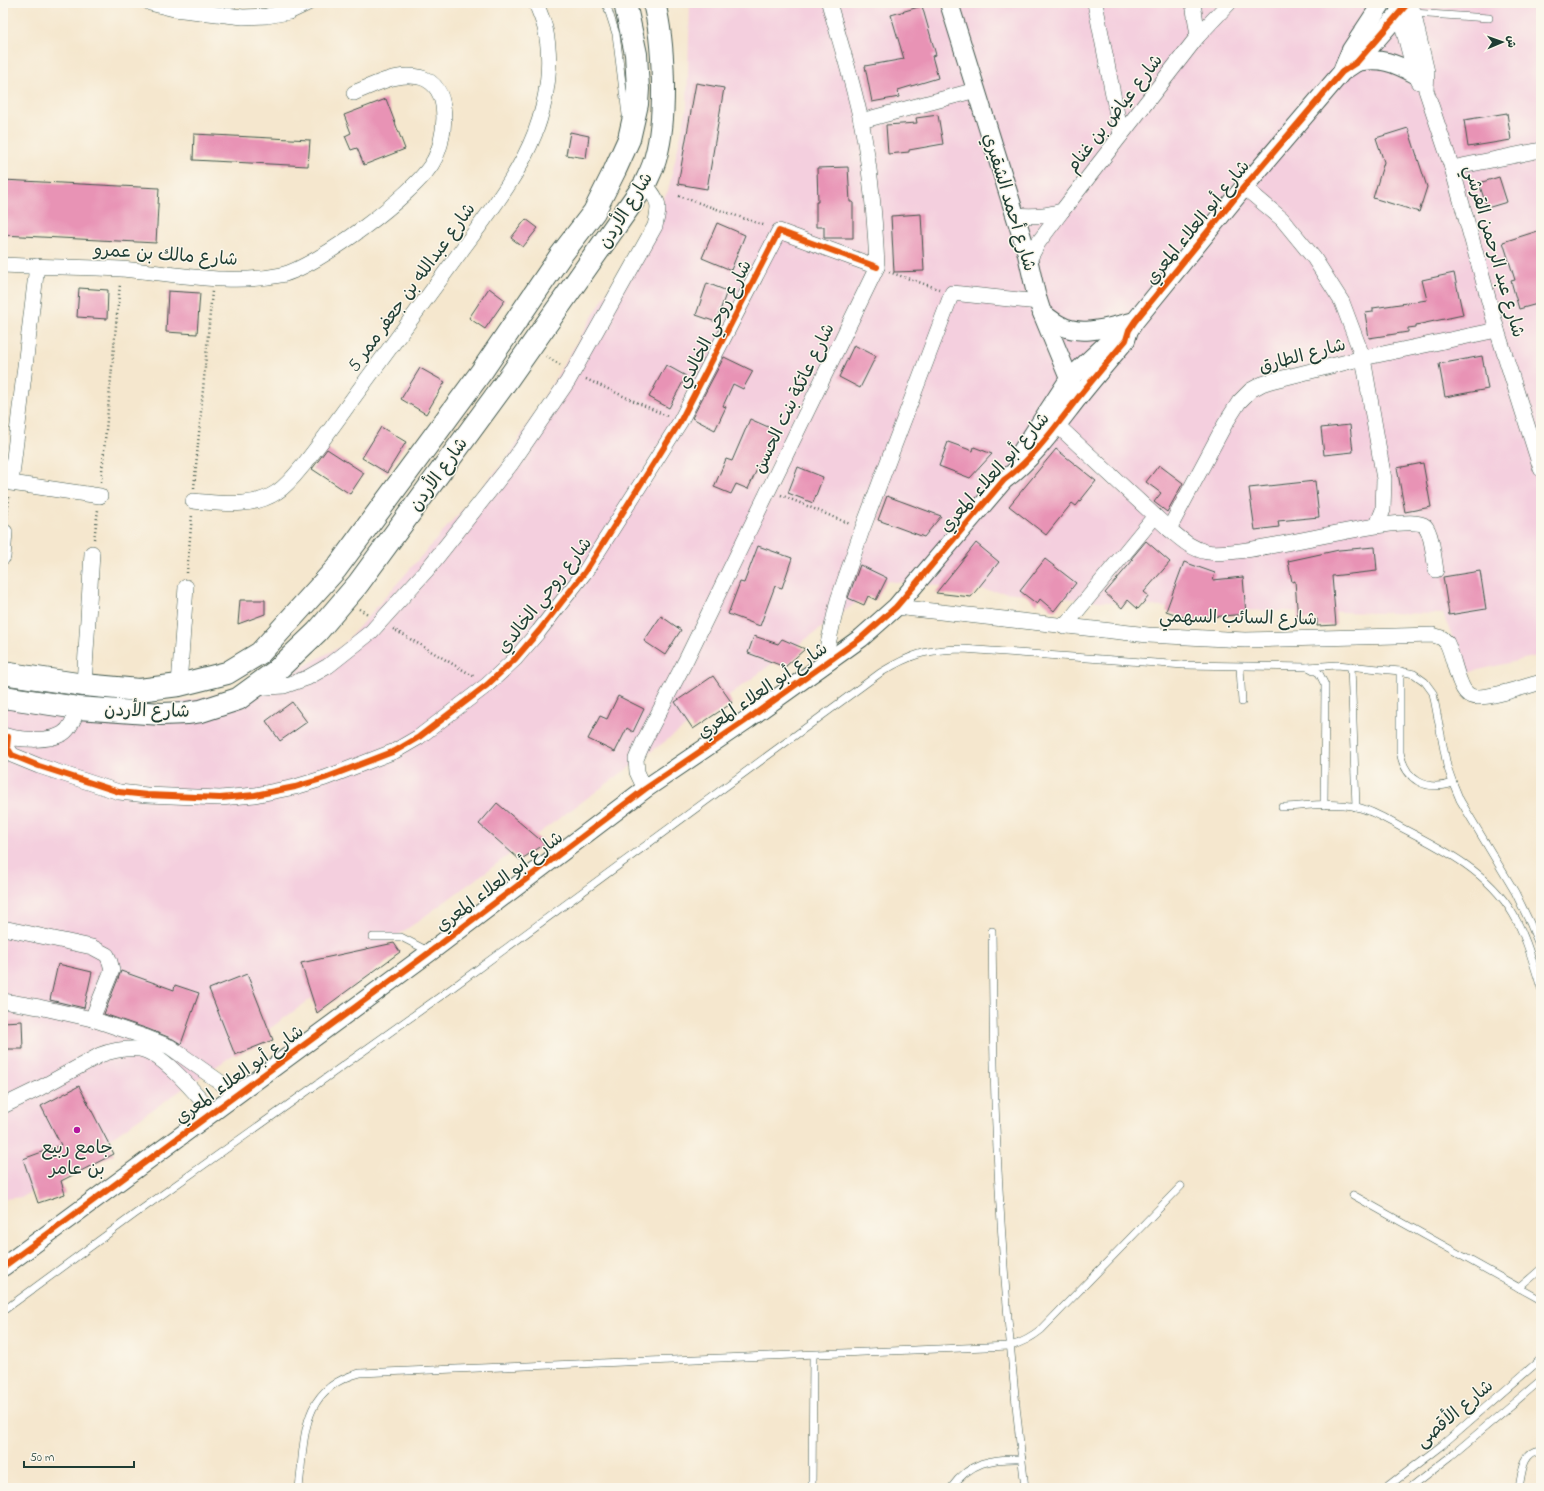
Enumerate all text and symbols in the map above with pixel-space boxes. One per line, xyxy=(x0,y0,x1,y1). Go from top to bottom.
north arrow xyxy=(1482,22,1522,62)
text: ش xyxy=(1503,35,1519,48)
street label: شارع عياض بن غنام xyxy=(1061,49,1170,179)
street label: شارع أحمد الشقيري xyxy=(975,130,1041,275)
street label: شارع أبو العلاء المعري xyxy=(1140,155,1257,291)
street label: شارع عبد الرحمن القرشي xyxy=(1455,162,1530,341)
street label: شارع الأردن xyxy=(592,167,660,254)
street label: شارع عبدالله بن جعفر ممر 5 xyxy=(342,198,483,378)
street label: شارع مالك بن عمرو xyxy=(91,238,239,274)
street label: شارع روحي الخالدي xyxy=(672,256,760,394)
street label: شارع عاتكة بنت الحسن xyxy=(747,319,842,478)
street label: شارع الطارق xyxy=(1256,333,1349,381)
street label: شارع أبو العلاء المعري xyxy=(934,407,1057,539)
street label: شارع الأردن xyxy=(403,432,475,518)
street label: شارع روحي الخالدي xyxy=(492,532,600,661)
street label: شارع السائب السهمي xyxy=(1159,605,1317,634)
street label: شارع أبو العلاء المعري xyxy=(693,637,834,746)
street label: شارع الأردن xyxy=(104,697,190,726)
street label: شارع أبو العلاء المعري xyxy=(431,826,570,939)
street label: شارع أبو العلاء المعري xyxy=(170,1020,310,1131)
marker: جامع ربيع بن عامر xyxy=(72,1125,82,1135)
place label: جامع ربيع بن عامر xyxy=(41,1136,113,1183)
street label: شارع الأقصى xyxy=(1410,1373,1500,1455)
scale bar xyxy=(24,1443,134,1469)
text: 50 m xyxy=(30,1449,54,1467)

